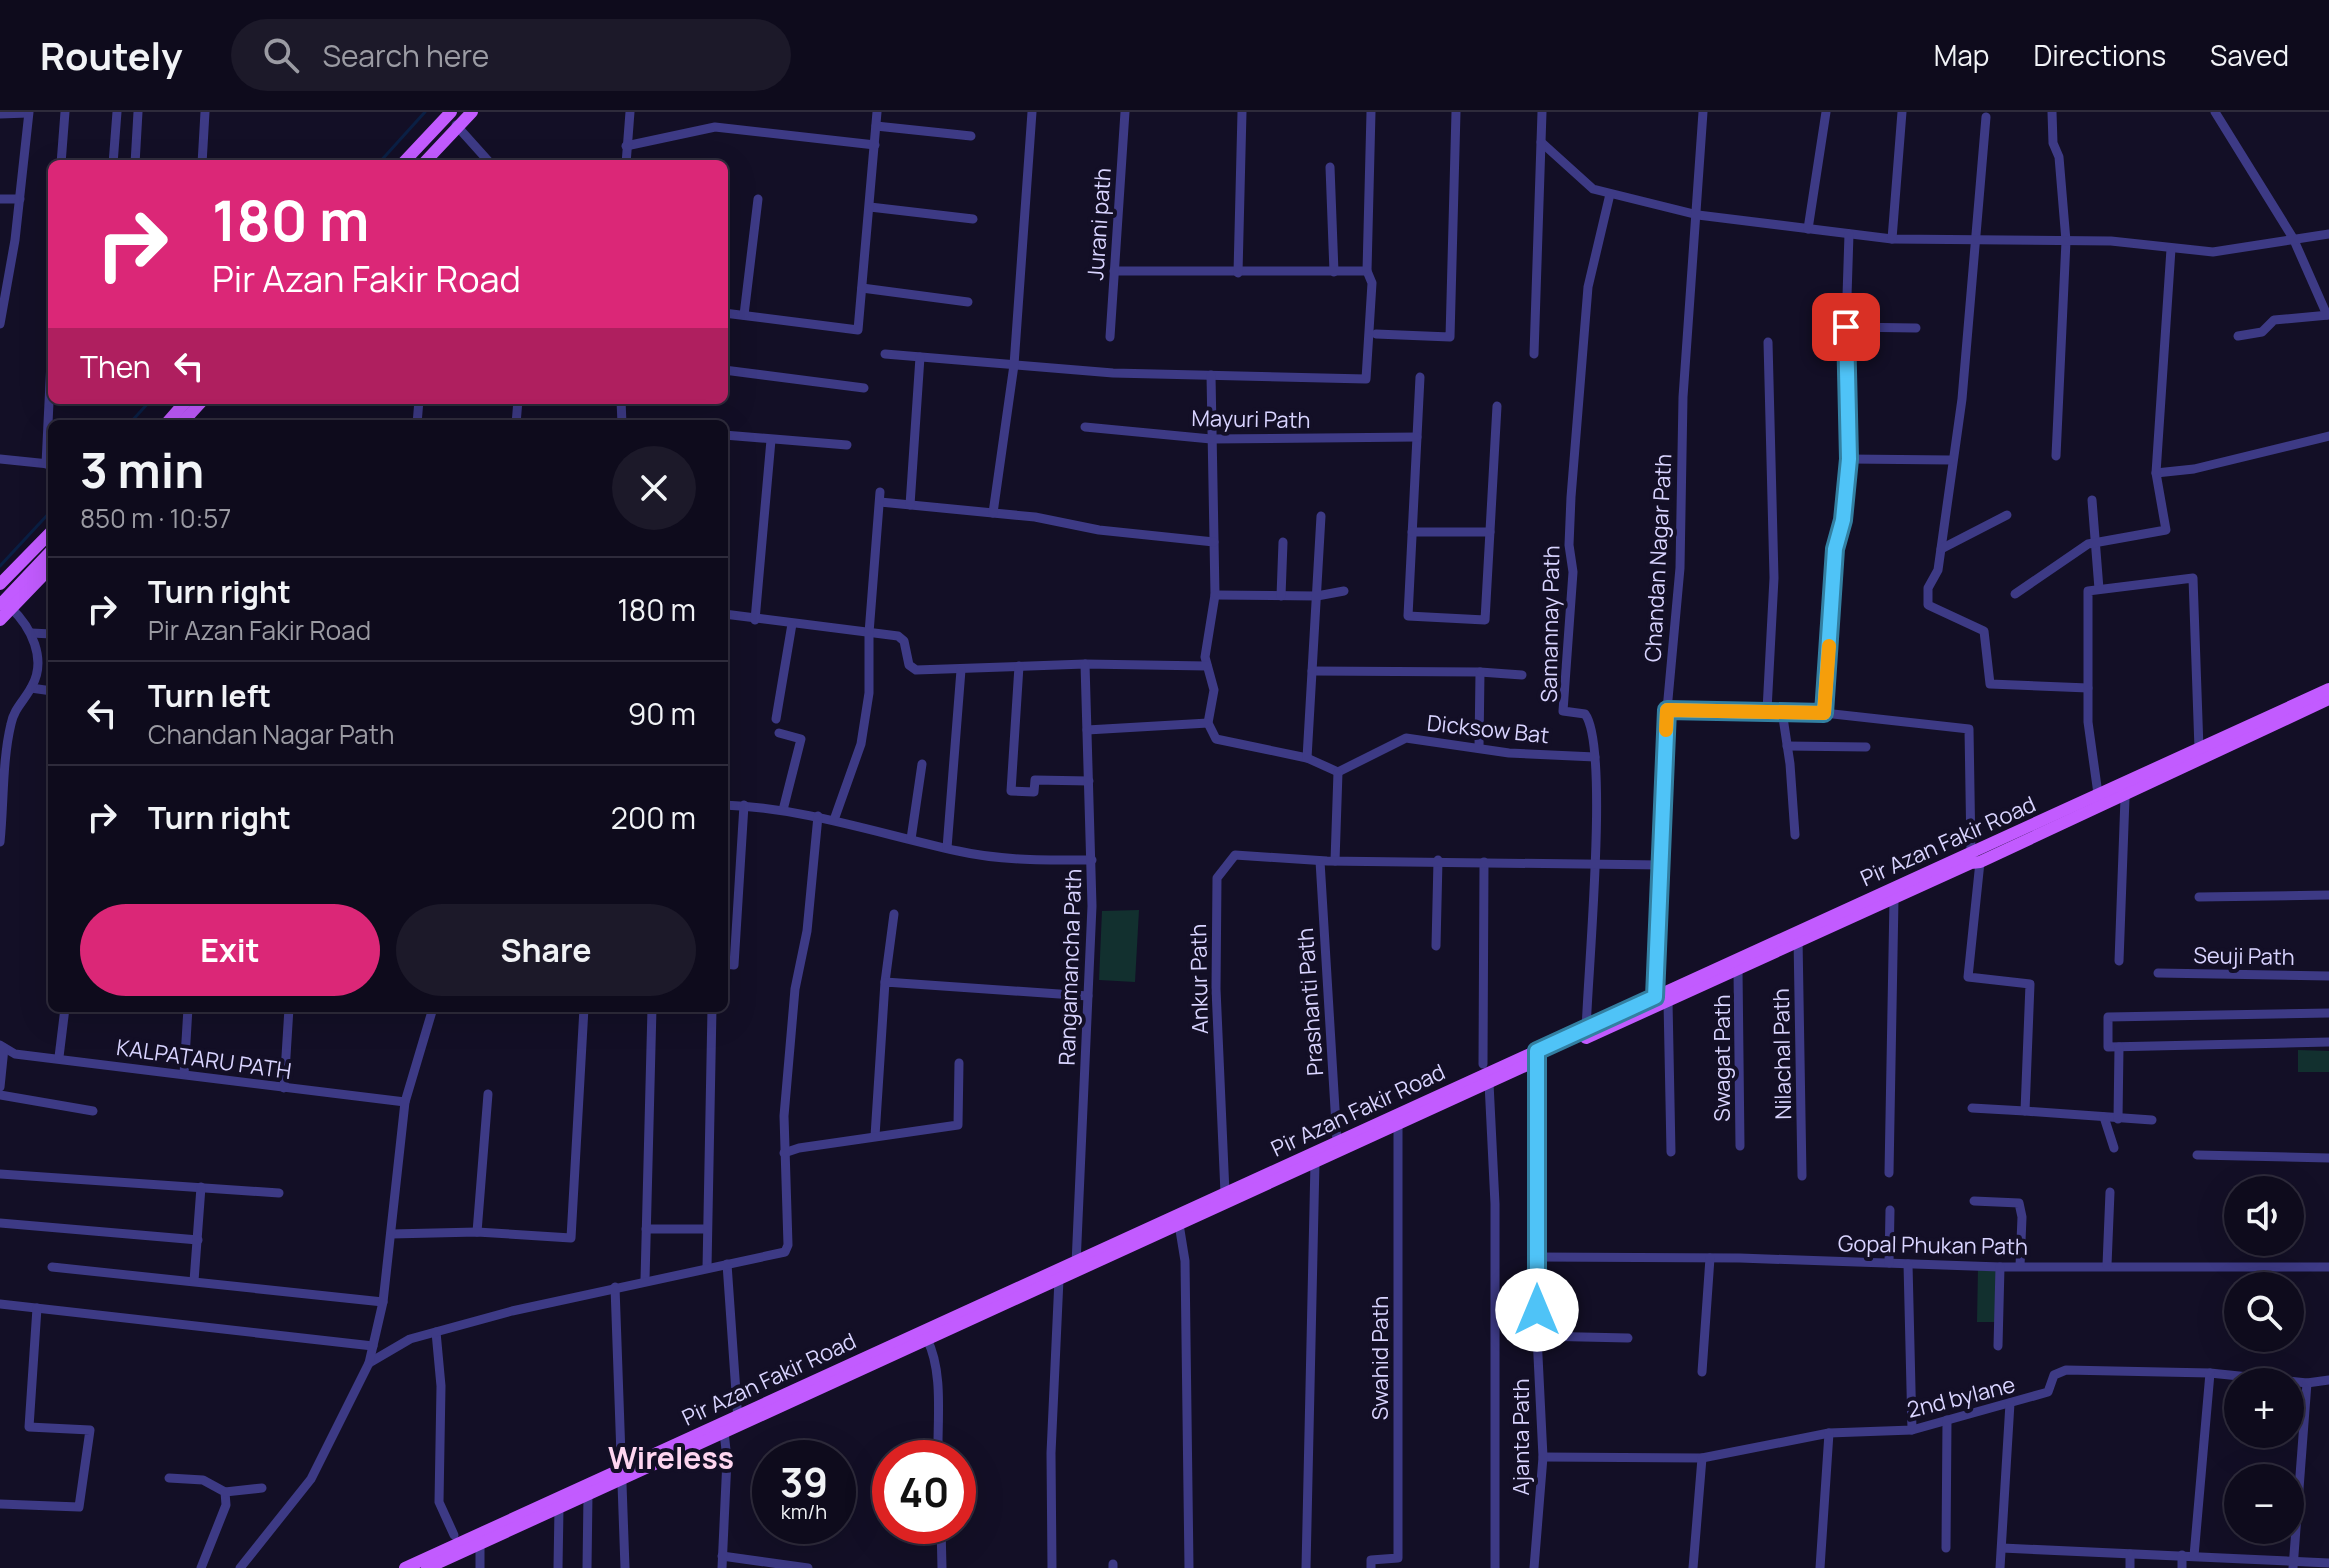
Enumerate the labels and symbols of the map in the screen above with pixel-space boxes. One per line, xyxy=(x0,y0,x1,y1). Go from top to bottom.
street label: Jurani path xyxy=(1080,167,1118,281)
pin xyxy=(1812,293,1880,361)
street label: Mayuri Path xyxy=(1191,403,1311,435)
street label: Chandan Nagar Path xyxy=(1638,453,1678,663)
street label: Samannay Path xyxy=(1534,545,1566,703)
street label: Dicksow Bat xyxy=(1425,708,1551,750)
street label: Pir Azan Fakir Road xyxy=(1856,789,2040,893)
street label: Rangamancha Path xyxy=(1052,868,1088,1066)
street label: Ankur Path xyxy=(1183,924,1215,1034)
street label: Prashanti Path xyxy=(1290,927,1330,1077)
street label: Seuji Path xyxy=(2193,940,2295,972)
street label: Nilachal Path xyxy=(1766,988,1798,1120)
street label: Swagat Path xyxy=(1707,994,1737,1122)
street label: KALPATARU PATH xyxy=(115,1032,293,1086)
street label: Pir Azan Fakir Road xyxy=(1266,1057,1450,1163)
street label: Gopal Phukan Path xyxy=(1838,1228,2028,1262)
position arrow xyxy=(1495,1268,1579,1352)
street label: Swahid Path xyxy=(1365,1296,1395,1420)
street label: Pir Azan Fakir Road xyxy=(677,1326,861,1432)
street label: 2nd bylane xyxy=(1904,1369,2018,1425)
street label: Ajanta Path xyxy=(1506,1378,1536,1496)
district label: Wireless xyxy=(608,1437,734,1478)
speed limit sign: 40 xyxy=(872,1440,976,1544)

